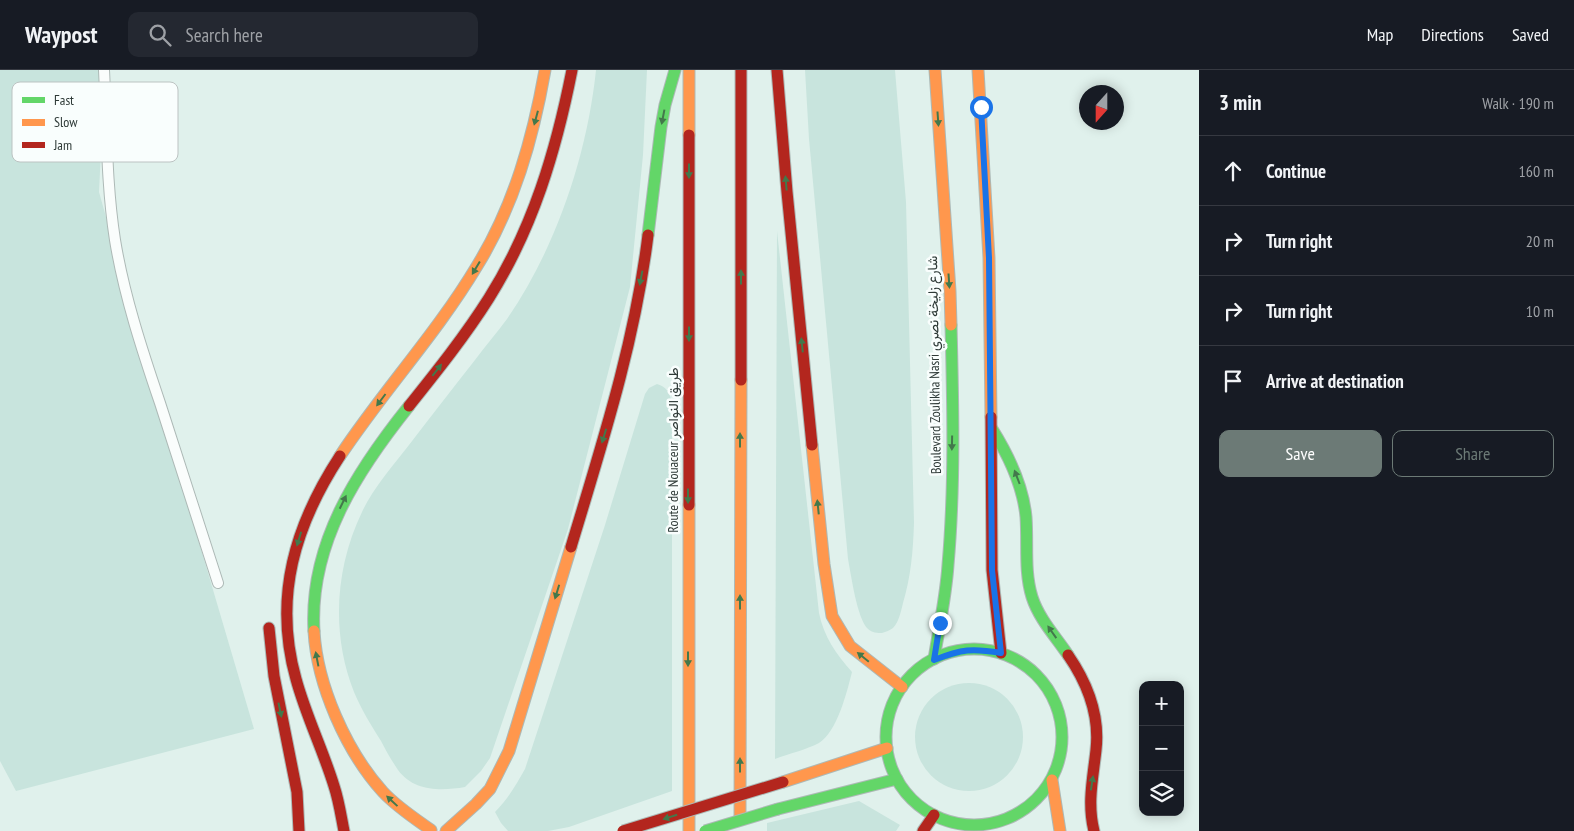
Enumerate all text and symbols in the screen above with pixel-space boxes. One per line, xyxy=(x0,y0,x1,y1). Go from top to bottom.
search box xyxy=(128,12,478,57)
text: Waypost xyxy=(25,19,98,50)
icon: search xyxy=(146,21,174,49)
text: Search here xyxy=(186,23,263,47)
text: Map xyxy=(1367,23,1393,46)
text: Directions xyxy=(1421,23,1484,46)
text: Saved xyxy=(1512,23,1549,46)
legend xyxy=(12,82,178,162)
north arrow xyxy=(1079,85,1124,130)
text: 3 min xyxy=(1219,89,1261,116)
text: Fast xyxy=(54,91,74,109)
text: Walk · 190 m xyxy=(1482,93,1554,113)
route start xyxy=(970,96,993,119)
one-way arrow xyxy=(658,109,666,125)
one-way arrow xyxy=(532,110,540,125)
one-way arrow xyxy=(935,111,943,127)
text: Slow xyxy=(54,113,78,131)
text: Jam xyxy=(53,136,72,154)
icon: ahead xyxy=(1219,157,1247,185)
text: Continue xyxy=(1266,159,1326,183)
text: 160 m xyxy=(1519,161,1554,181)
one-way arrow xyxy=(685,163,693,179)
one-way arrow xyxy=(782,175,790,191)
icon: right xyxy=(1219,227,1247,255)
text: Turn right xyxy=(1266,229,1332,253)
text: 20 m xyxy=(1526,231,1554,251)
street label: Boulevard Zoulikha Nasri شارع زليخة نصري xyxy=(923,256,948,474)
one-way arrow xyxy=(471,261,480,275)
one-way arrow xyxy=(737,269,745,285)
one-way arrow xyxy=(637,270,645,286)
one-way arrow xyxy=(946,273,954,289)
icon: right xyxy=(1219,297,1247,325)
text: Turn right xyxy=(1266,299,1332,323)
text: 10 m xyxy=(1526,301,1554,321)
one-way arrow xyxy=(685,326,693,342)
one-way arrow xyxy=(798,337,806,353)
one-way arrow xyxy=(432,364,443,377)
street label: Route de Nouaceur طريق النواصر xyxy=(664,367,682,533)
icon: arrive xyxy=(1219,367,1247,395)
text: Arrive at destination xyxy=(1266,369,1404,393)
one-way arrow xyxy=(375,393,386,406)
one-way arrow xyxy=(599,429,607,444)
button: Save xyxy=(1219,430,1382,477)
button: Share xyxy=(1392,430,1554,477)
one-way arrow xyxy=(736,432,744,448)
one-way arrow xyxy=(948,435,956,451)
one-way arrow xyxy=(1012,470,1020,484)
one-way arrow xyxy=(684,488,692,504)
one-way arrow xyxy=(339,495,347,509)
one-way arrow xyxy=(814,498,822,514)
one-way arrow xyxy=(294,532,302,547)
one-way arrow xyxy=(553,584,561,599)
one-way arrow xyxy=(736,594,744,610)
route end xyxy=(929,612,952,635)
one-way arrow xyxy=(1047,626,1057,639)
one-way arrow xyxy=(684,651,692,667)
one-way arrow xyxy=(313,652,321,667)
one-way arrow xyxy=(857,652,869,663)
map controls xyxy=(1139,681,1184,816)
button: + xyxy=(1139,681,1184,726)
one-way arrow xyxy=(276,702,284,717)
button: − xyxy=(1139,726,1184,771)
one-way arrow xyxy=(736,757,744,773)
button: layers xyxy=(1139,771,1184,816)
one-way arrow xyxy=(1088,774,1096,790)
one-way arrow xyxy=(387,795,399,807)
one-way arrow xyxy=(662,813,677,821)

